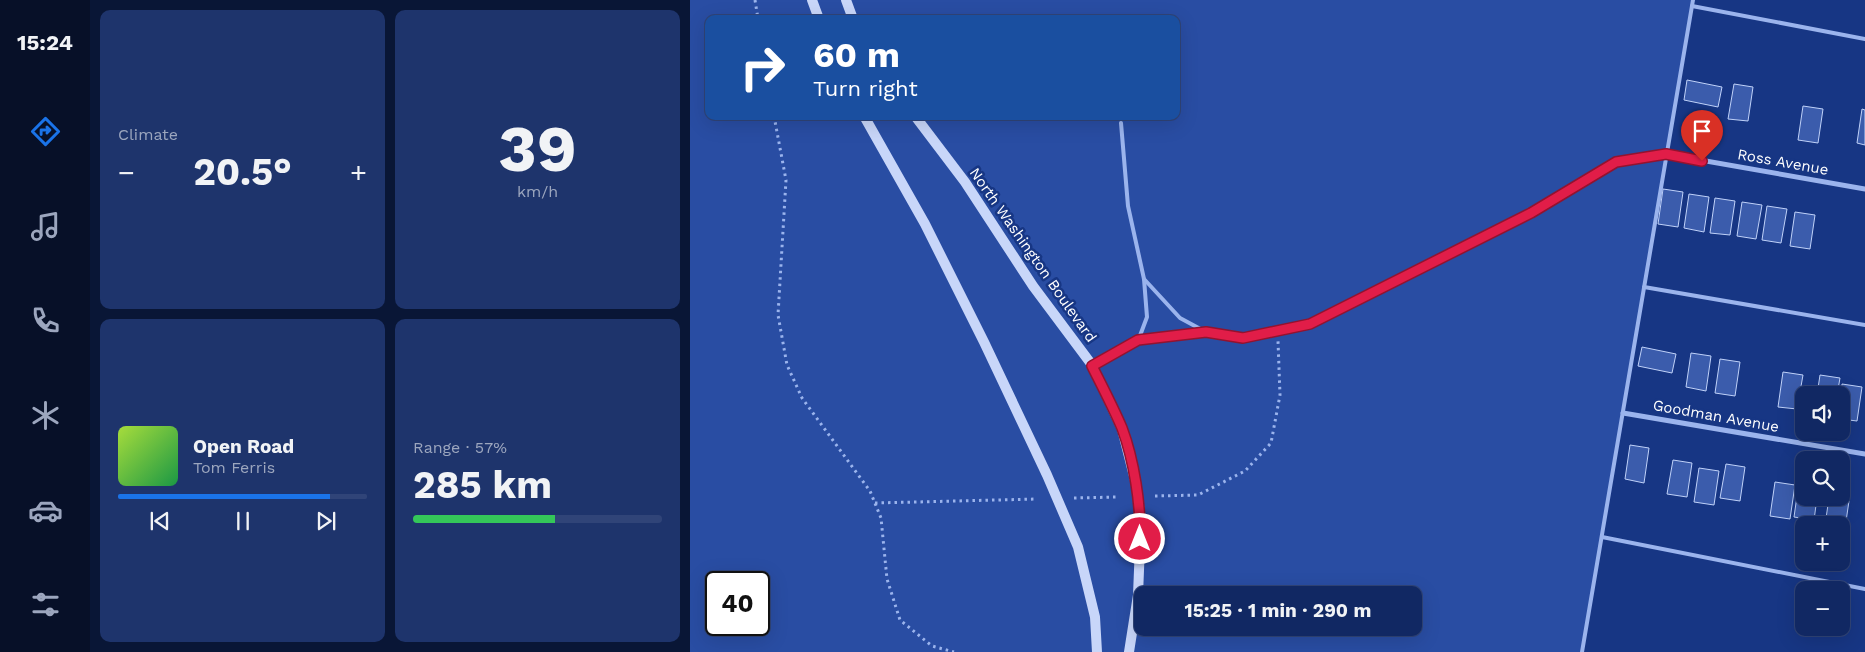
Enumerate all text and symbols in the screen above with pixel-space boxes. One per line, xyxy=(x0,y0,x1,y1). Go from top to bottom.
text: 15:24 xyxy=(17,30,73,55)
text: 60 m xyxy=(813,34,900,76)
icon: right xyxy=(730,35,795,100)
text: Turn right xyxy=(813,76,918,101)
pin xyxy=(1681,110,1723,161)
text: 39 xyxy=(498,111,577,187)
icon: directions xyxy=(28,114,63,149)
icon: arrive xyxy=(1688,117,1716,145)
text: Climate xyxy=(118,125,178,144)
street label: Ross Avenue xyxy=(1736,145,1830,179)
text: 20.5° xyxy=(193,150,292,194)
text: − xyxy=(118,156,135,189)
text: + xyxy=(350,156,367,189)
street label: North Washington Boulevard xyxy=(966,164,1100,346)
text: km/h xyxy=(517,182,558,201)
icon: music xyxy=(28,209,63,244)
icon: phone xyxy=(28,303,63,338)
map controls xyxy=(1795,386,1850,636)
button: sound xyxy=(1795,386,1850,441)
street label: Goodman Avenue xyxy=(1651,396,1781,436)
icon: climate xyxy=(28,398,63,433)
text: Open Road xyxy=(193,435,294,458)
text: Range · 57% xyxy=(413,438,507,457)
button: search xyxy=(1795,451,1850,506)
text: Tom Ferris xyxy=(193,458,275,477)
text: 285 km xyxy=(413,463,552,507)
icon: car xyxy=(28,493,63,528)
icon: previous xyxy=(146,507,174,535)
icon: pause xyxy=(229,507,257,535)
icon: next xyxy=(312,507,340,535)
position arrow xyxy=(1113,512,1165,564)
button: + xyxy=(1795,516,1850,571)
speed limit sign: 40 xyxy=(705,571,770,636)
button: − xyxy=(1795,581,1850,636)
icon: filters xyxy=(28,587,63,622)
text: 15:25 · 1 min · 290 m xyxy=(1185,599,1371,622)

